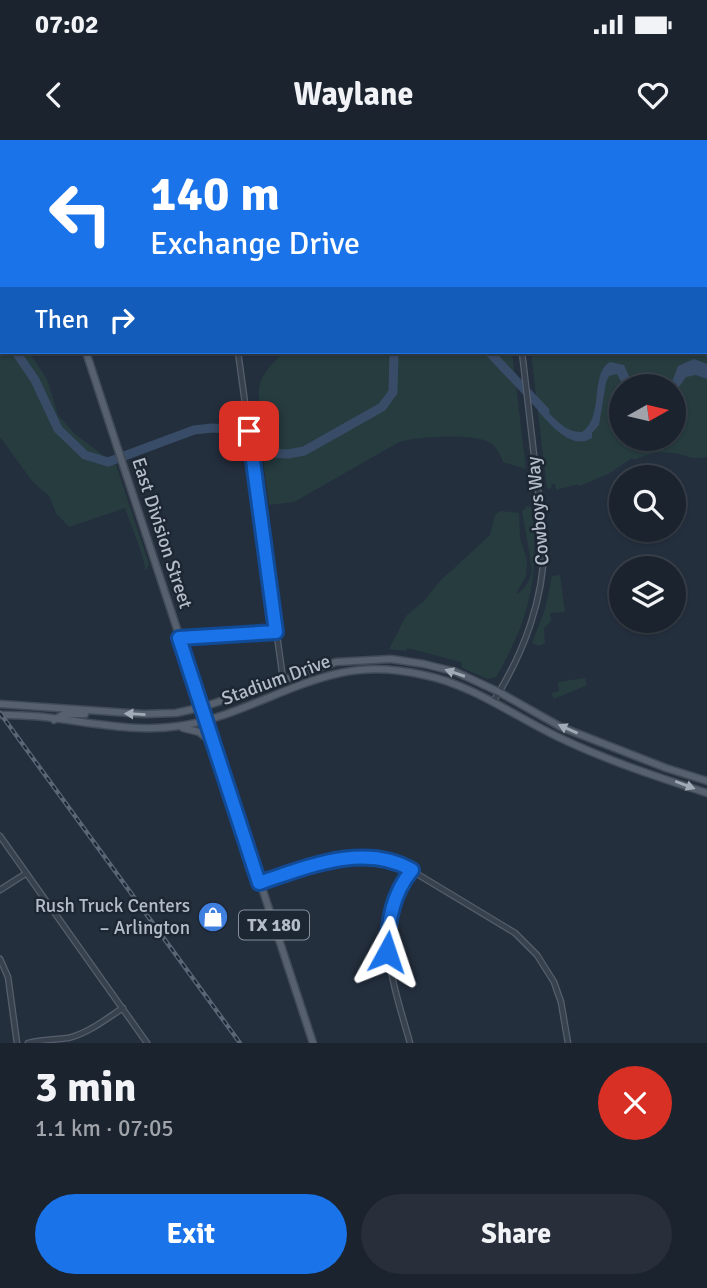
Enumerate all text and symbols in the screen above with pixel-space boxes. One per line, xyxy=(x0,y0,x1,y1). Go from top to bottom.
text: 07:02 xyxy=(35,9,99,41)
text: Waylane xyxy=(294,75,413,114)
icon: back xyxy=(35,76,73,114)
icon: heart xyxy=(634,76,672,114)
text: 140 m xyxy=(150,164,280,224)
icon: left xyxy=(35,168,126,259)
text: Exchange Drive xyxy=(150,224,360,263)
icon: right xyxy=(103,301,141,339)
text: Then xyxy=(35,304,89,336)
north arrow xyxy=(609,374,686,452)
map controls xyxy=(609,374,686,633)
pin xyxy=(219,401,279,461)
icon: arrive xyxy=(230,412,268,450)
street label: East Division Street xyxy=(126,454,198,612)
street label: Cowboys Way xyxy=(521,455,555,567)
button: search xyxy=(609,465,686,542)
button: layers xyxy=(609,556,686,633)
street label: Stadium Drive xyxy=(218,649,334,711)
one-way arrow xyxy=(445,667,466,678)
one-way arrow xyxy=(124,708,146,719)
one-way arrow xyxy=(557,723,578,734)
one-way arrow xyxy=(674,780,695,791)
place label: Rush Truck Centers – Arlington xyxy=(35,894,190,940)
shop icon: Rush Truck Centers – Arlington xyxy=(196,900,230,934)
road number: TX 180 xyxy=(239,910,309,940)
position arrow xyxy=(350,915,424,989)
text: 3 min xyxy=(35,1062,136,1113)
button: close xyxy=(598,1066,672,1140)
text: 1.1 km · 07:05 xyxy=(35,1114,174,1143)
button: Exit xyxy=(35,1194,347,1274)
button: Share xyxy=(361,1194,672,1274)

